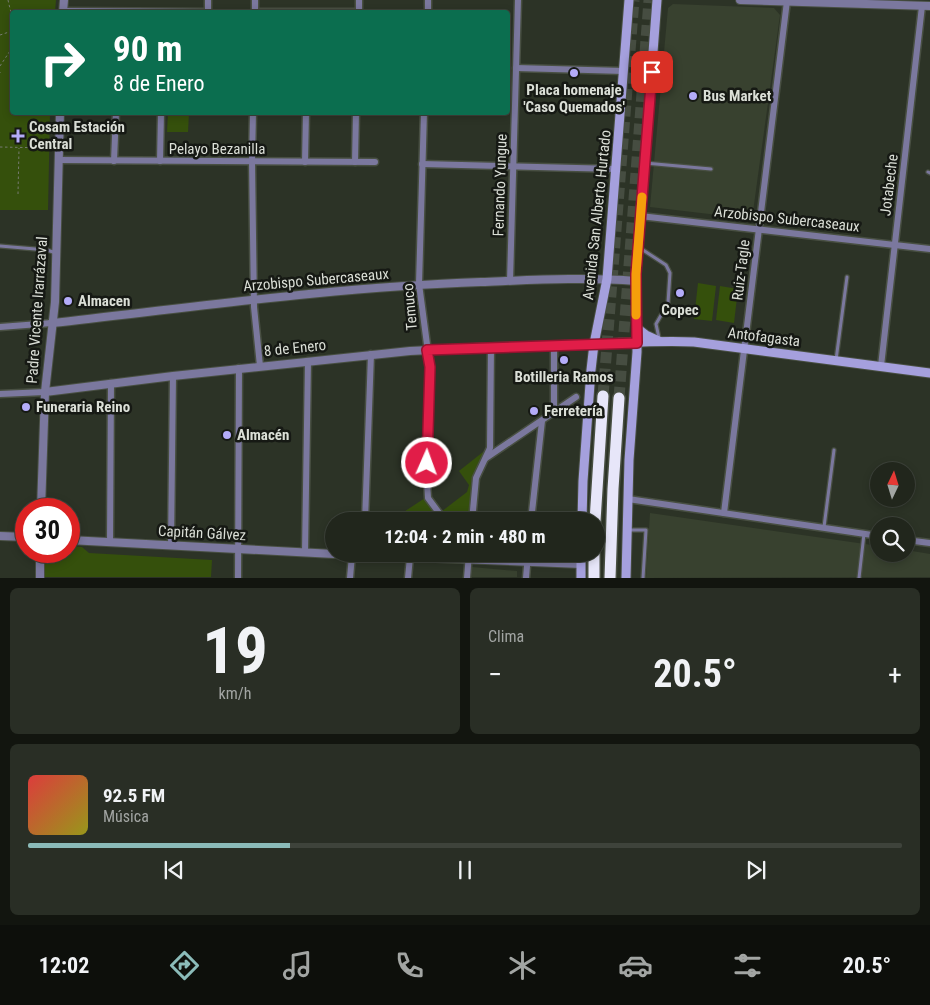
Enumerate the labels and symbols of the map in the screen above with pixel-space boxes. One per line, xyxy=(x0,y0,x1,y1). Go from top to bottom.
pin xyxy=(631,51,673,93)
marker: Placa homenaje 'Caso Quemados' xyxy=(568,67,580,79)
place label: Placa homenaje 'Caso Quemados' xyxy=(523,81,625,116)
place label: Bus Market xyxy=(703,87,772,105)
marker: Bus Market xyxy=(687,90,699,102)
place label: Cosam Estación Central xyxy=(29,118,125,153)
marker: Cosam Estación Central xyxy=(11,129,25,143)
street label: Avenida San Alberto Hurtado xyxy=(579,129,615,301)
street label: Fernando Yungue xyxy=(489,133,511,237)
street label: Pelayo Bezanilla xyxy=(169,140,265,158)
street label: Jotabeche xyxy=(876,153,902,217)
street label: Arzobispo Subercaseaux xyxy=(713,202,861,236)
street label: Padre Vicente Irarrázaval xyxy=(23,236,51,384)
street label: Ruiz-Tagle xyxy=(728,239,754,301)
street label: Arzobispo Subercaseaux xyxy=(242,265,390,295)
street label: Temuco xyxy=(399,283,421,331)
marker: Copec xyxy=(674,287,686,299)
place label: Almacen xyxy=(78,292,130,310)
marker: Almacen xyxy=(62,295,74,307)
place label: Copec xyxy=(661,301,699,319)
street label: Antofagasta xyxy=(727,324,801,350)
street label: 8 de Enero xyxy=(263,336,327,360)
marker: Botilleria Ramos xyxy=(558,354,570,366)
place label: Botilleria Ramos xyxy=(514,368,614,386)
place label: Funeraria Reino xyxy=(36,398,130,416)
marker: Funeraria Reino xyxy=(20,401,32,413)
place label: Ferretería xyxy=(544,402,603,420)
marker: Ferretería xyxy=(528,405,540,417)
place label: Almacén xyxy=(237,426,289,444)
marker: Almacén xyxy=(221,429,233,441)
position arrow xyxy=(400,436,452,488)
north arrow xyxy=(870,462,915,508)
speed limit sign: 30 xyxy=(15,498,80,563)
street label: Capitán Gálvez xyxy=(157,522,247,544)

